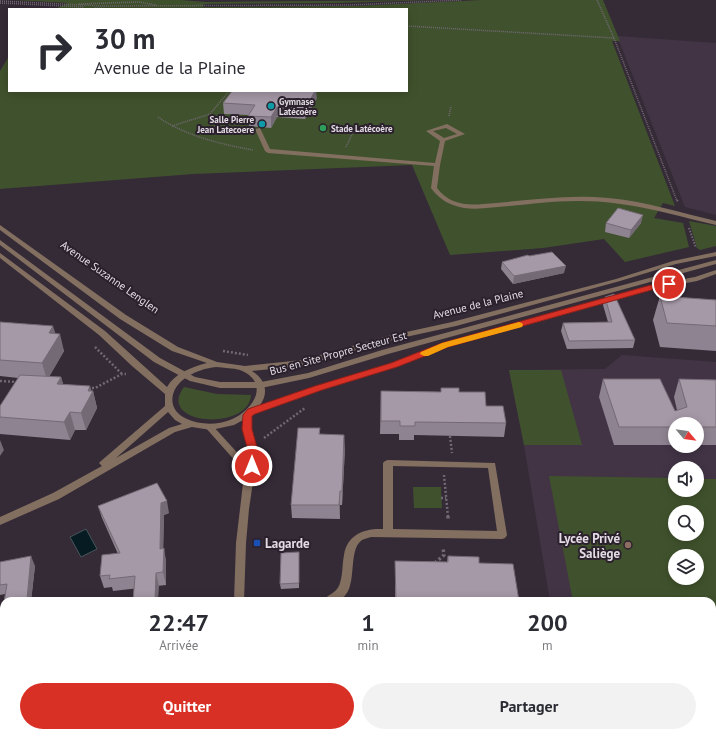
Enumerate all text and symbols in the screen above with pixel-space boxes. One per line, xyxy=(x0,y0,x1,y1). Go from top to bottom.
text: 30 m xyxy=(94,20,155,57)
icon: right xyxy=(28,24,80,76)
text: Avenue de la Plaine xyxy=(94,56,246,79)
place label: Gymnase Latécoère xyxy=(279,96,317,117)
marker: Gymnase Latécoère xyxy=(266,101,276,111)
place label: Salle Pierre Jean Latecoere xyxy=(196,114,254,135)
marker: Salle Pierre Jean Latecoere xyxy=(257,119,267,129)
marker: Stade Latécoère xyxy=(318,123,328,133)
place label: Stade Latécoère xyxy=(331,123,393,134)
street label: Avenue Suzanne Lenglen xyxy=(58,238,162,316)
pin xyxy=(652,267,686,301)
icon: arrive xyxy=(658,273,680,295)
street label: Avenue de la Plaine xyxy=(431,286,525,322)
street label: Bus en Site Propre Secteur Est xyxy=(268,328,408,378)
north arrow xyxy=(668,417,704,453)
map controls xyxy=(668,417,704,585)
position arrow xyxy=(231,445,273,487)
button: sound xyxy=(668,461,704,497)
button: search xyxy=(668,505,704,541)
place label: Lycée Privé Saliège xyxy=(559,530,620,562)
place label: Lagarde xyxy=(265,535,310,552)
marker: Lagarde xyxy=(252,538,262,548)
marker: Lycée Privé Saliège xyxy=(623,540,633,550)
button: layers xyxy=(668,549,704,585)
text: 22:47 xyxy=(148,607,209,638)
text: 1 xyxy=(361,607,375,638)
text: 200 xyxy=(527,607,568,638)
text: Arrivée xyxy=(159,637,198,654)
text: min xyxy=(357,637,379,654)
text: m xyxy=(542,637,553,654)
button: Quitter xyxy=(20,683,354,729)
button: Partager xyxy=(362,683,696,729)

